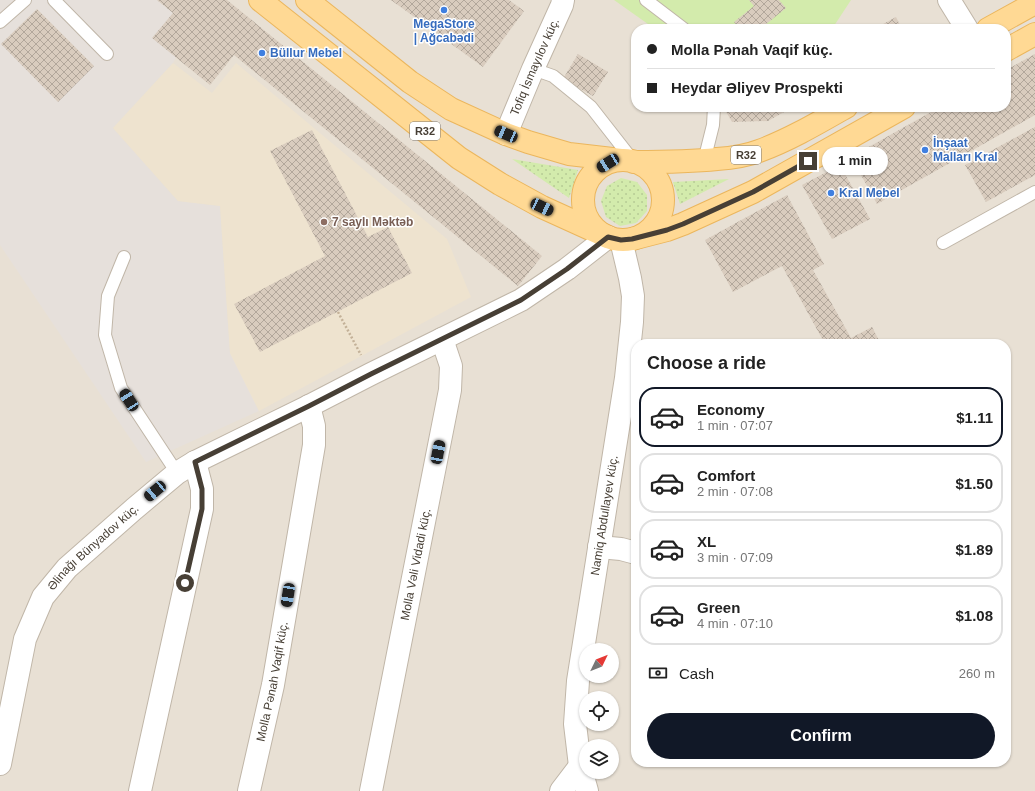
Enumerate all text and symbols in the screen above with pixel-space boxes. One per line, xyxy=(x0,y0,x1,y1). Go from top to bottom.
marker: MegaStore | Ağcabədi xyxy=(439,5,449,15)
street label: Tofiq İsmayılov küç. xyxy=(507,16,562,118)
place label: MegaStore | Ağcabədi xyxy=(413,17,475,45)
text: Molla Pənah Vaqif küç. xyxy=(671,41,833,58)
place label: Büllur Mebel xyxy=(270,46,342,60)
marker: Büllur Mebel xyxy=(257,48,267,58)
text: Heydar Əliyev Prospekti xyxy=(671,79,843,96)
road number: R32 xyxy=(410,122,440,140)
car xyxy=(493,124,519,144)
place label: İnşaat Malları Kral xyxy=(933,135,998,164)
marker: İnşaat Malları Kral xyxy=(920,145,930,155)
road number: R32 xyxy=(731,146,761,164)
callout: 1 min xyxy=(822,147,888,175)
car xyxy=(595,152,621,174)
route end xyxy=(799,152,817,170)
text: 1 min xyxy=(838,153,872,168)
place label: Kral Mebel xyxy=(839,186,900,200)
marker: Kral Mebel xyxy=(826,188,836,198)
car xyxy=(529,196,555,218)
place label: 7 saylı Məktəb xyxy=(332,215,413,229)
marker: 7 saylı Məktəb xyxy=(319,217,329,227)
text: Choose a ride xyxy=(647,353,766,373)
car xyxy=(117,387,141,413)
icon: car xyxy=(649,399,685,435)
text: Economy xyxy=(697,401,765,418)
text: $1.11 xyxy=(956,409,993,426)
text: 1 min · 07:07 xyxy=(697,418,773,433)
car xyxy=(430,439,446,465)
street label: Namiq Abdullayev küç. xyxy=(588,454,621,577)
icon: car xyxy=(649,465,685,501)
text: Comfort xyxy=(697,467,755,484)
text: $1.50 xyxy=(955,475,993,492)
car xyxy=(142,479,168,503)
text: 2 min · 07:08 xyxy=(697,484,773,499)
street label: Əlinağı Bünyadov küç. xyxy=(45,501,141,593)
street label: Molla Vəli Vidadi küç. xyxy=(398,507,434,622)
icon: car xyxy=(649,531,685,567)
text: XL xyxy=(697,533,716,550)
text: $1.89 xyxy=(955,541,993,558)
text: 3 min · 07:09 xyxy=(697,550,773,565)
route start xyxy=(176,574,194,592)
car xyxy=(280,582,296,608)
icon: car xyxy=(649,597,685,633)
text: Green xyxy=(697,599,740,616)
text: $1.08 xyxy=(955,607,993,624)
text: 4 min · 07:10 xyxy=(697,616,773,631)
street label: Molla Pənah Vaqif küç. xyxy=(253,620,291,743)
north arrow xyxy=(579,643,619,683)
map controls xyxy=(579,643,619,779)
icon: cash xyxy=(647,662,669,684)
text: Cash xyxy=(679,665,714,682)
text: 260 m xyxy=(959,666,995,681)
button: locate xyxy=(579,691,619,731)
button: Confirm xyxy=(647,713,995,759)
button: layers xyxy=(579,739,619,779)

